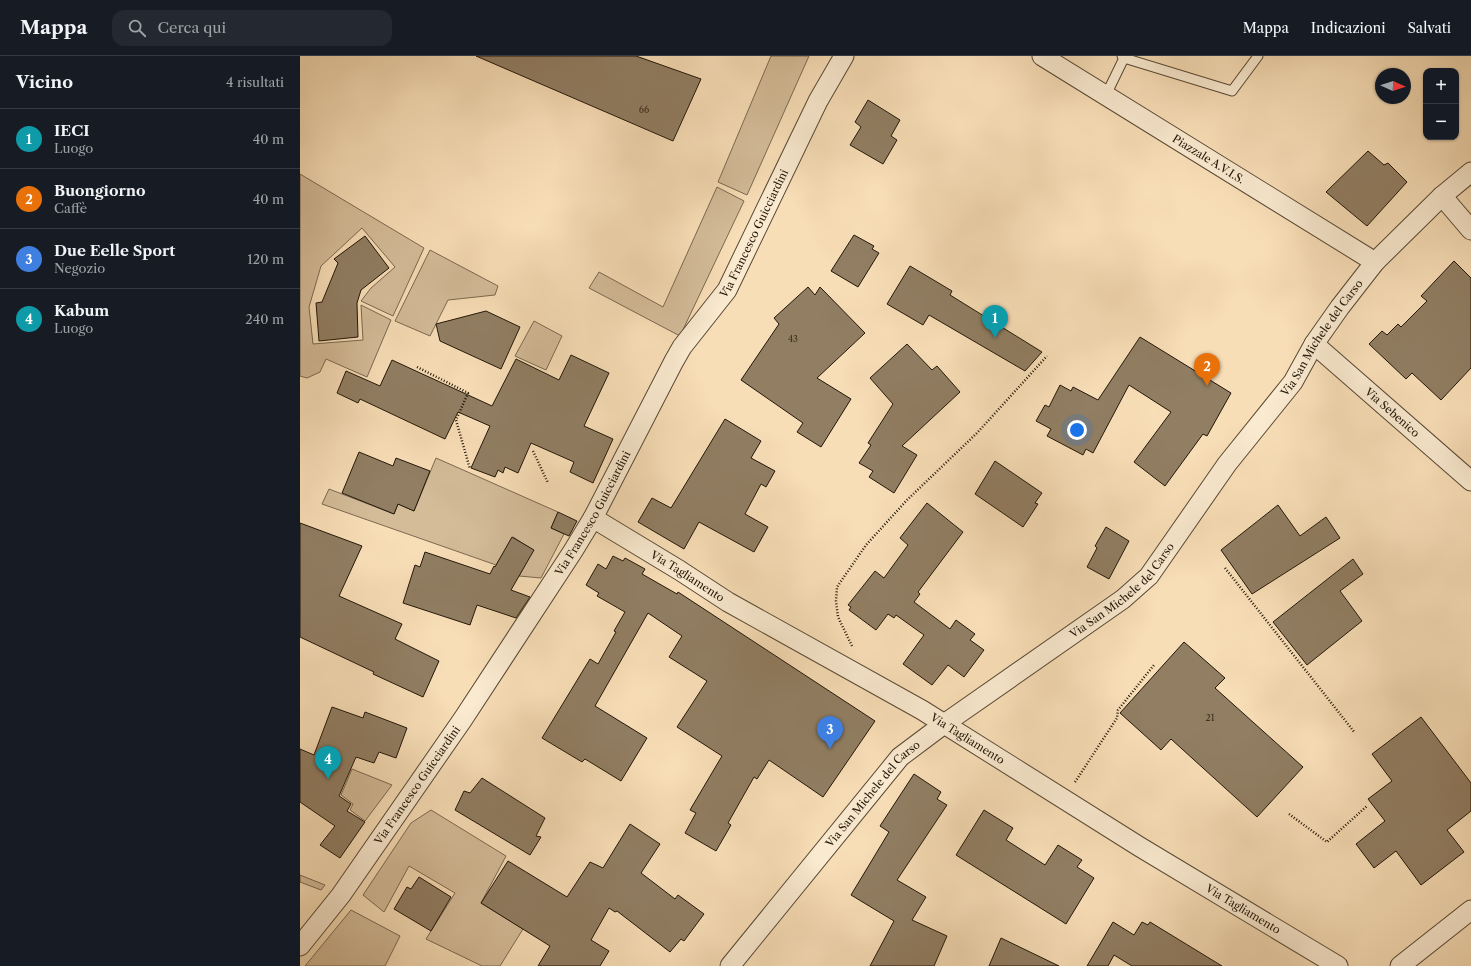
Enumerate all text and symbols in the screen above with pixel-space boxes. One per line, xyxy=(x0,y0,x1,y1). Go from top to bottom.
search box xyxy=(112,10,392,46)
text: Mappa xyxy=(20,16,88,39)
icon: search xyxy=(126,17,148,39)
text: Cerca qui xyxy=(158,18,226,37)
text: Mappa xyxy=(1243,19,1289,37)
text: Indicazioni xyxy=(1311,19,1386,37)
text: Salvati xyxy=(1408,19,1451,37)
north arrow xyxy=(1375,68,1411,104)
map controls xyxy=(1423,68,1459,140)
button: + xyxy=(1423,68,1459,104)
text: Vicino xyxy=(16,72,73,92)
text: 4 risultati xyxy=(226,74,284,90)
house number: 66 xyxy=(639,104,649,115)
button: − xyxy=(1423,104,1459,140)
text: IECI xyxy=(54,121,90,140)
text: 1 xyxy=(26,131,32,147)
text: 40 m xyxy=(253,131,284,147)
street label: Piazzale A.V.I.S. xyxy=(1170,132,1247,187)
text: Luogo xyxy=(54,140,93,156)
street label: Via Francesco Guicciardini xyxy=(716,166,791,301)
text: Buongiorno xyxy=(54,181,146,200)
text: 2 xyxy=(25,191,33,207)
text: 40 m xyxy=(253,191,284,207)
text: Caffè xyxy=(54,200,87,216)
text: Due Eelle Sport xyxy=(54,241,175,260)
text: 3 xyxy=(25,251,33,267)
text: 120 m xyxy=(247,251,284,267)
text: Negozio xyxy=(54,260,105,276)
street label: Via San Michele del Carso xyxy=(1277,277,1366,400)
text: Kabum xyxy=(54,301,109,320)
pin: 1 xyxy=(982,305,1008,338)
text: 4 xyxy=(25,311,33,327)
text: 240 m xyxy=(245,311,284,327)
text: Luogo xyxy=(54,320,93,336)
house number: 43 xyxy=(788,333,798,344)
pin: 2 xyxy=(1194,353,1220,386)
street label: Via Sebenico xyxy=(1361,384,1423,440)
your location xyxy=(1067,420,1087,440)
street label: Via Francesco Guicciardini xyxy=(551,448,634,579)
street label: Via San Michele del Carso xyxy=(1066,540,1177,642)
street label: Via Tagliamento xyxy=(647,547,727,605)
street label: Via Tagliamento xyxy=(927,710,1008,767)
house number: 21 xyxy=(1206,712,1215,723)
pin: 3 xyxy=(817,716,843,749)
street label: Via Francesco Guicciardini xyxy=(371,723,463,848)
street label: Via San Michele del Carso xyxy=(822,737,923,851)
pin: 4 xyxy=(315,746,341,779)
street label: Via Tagliamento xyxy=(1202,881,1283,937)

